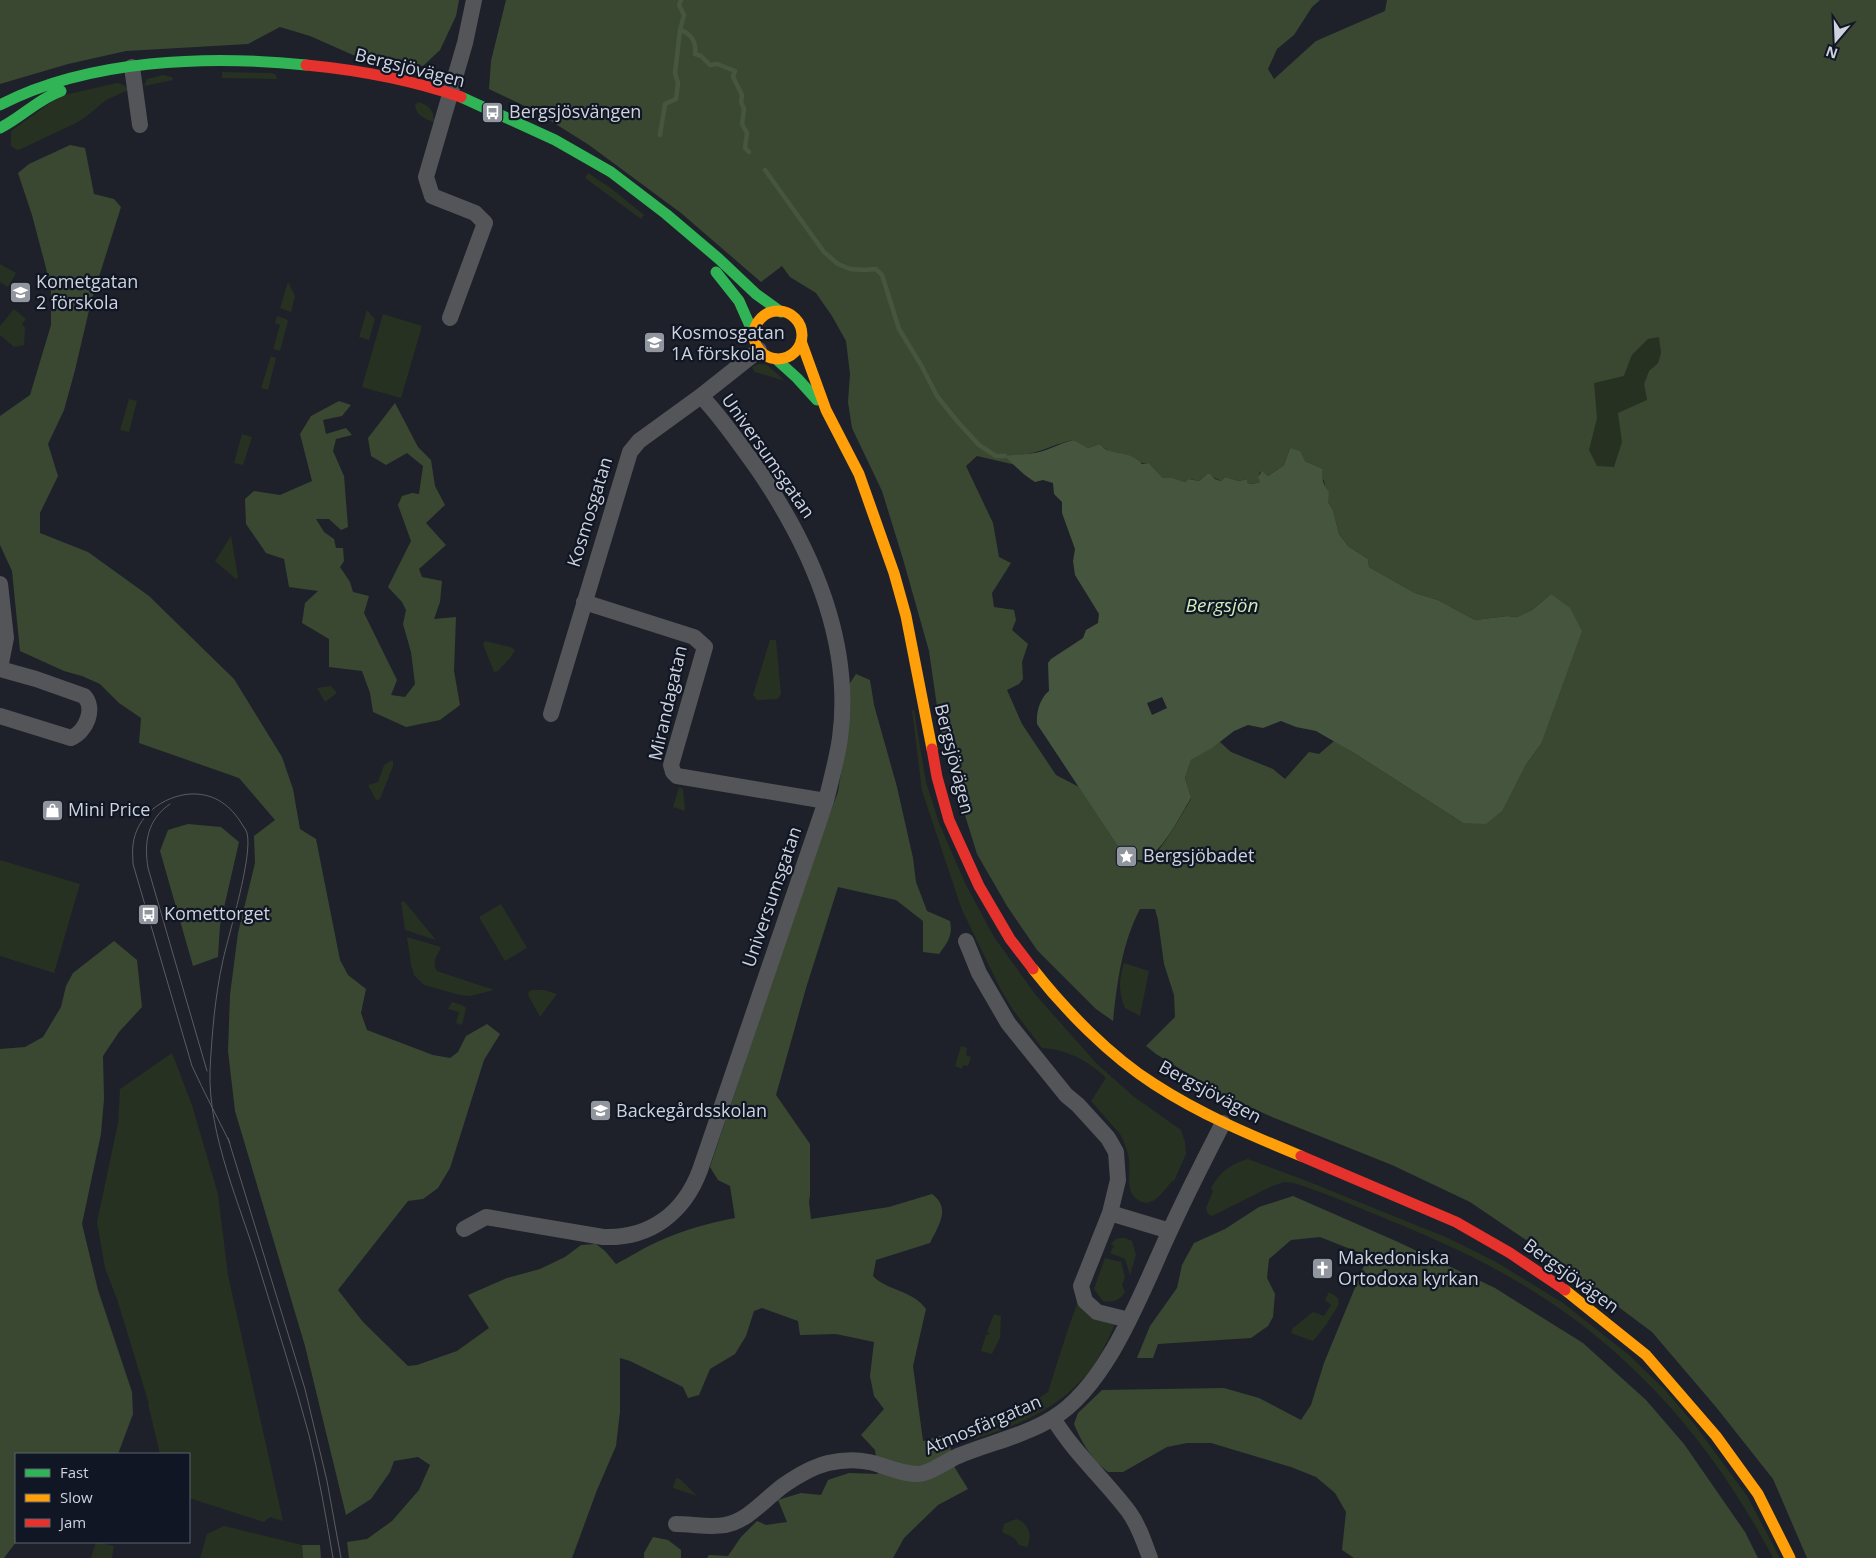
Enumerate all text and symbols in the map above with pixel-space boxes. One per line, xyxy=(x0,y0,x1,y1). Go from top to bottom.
north arrow xyxy=(1811,15,1861,65)
street label: Bergsjövägen xyxy=(353,42,468,92)
text: N xyxy=(1823,42,1840,64)
place label: Bergsjösvängen xyxy=(509,99,641,123)
bus stop icon: Bergsjösvängen xyxy=(481,100,505,124)
place label: Kometgatan 2 förskola xyxy=(36,269,138,314)
school or university icon: Kometgatan 2 förskola xyxy=(8,280,32,304)
place label: Kosmosgatan 1A förskola xyxy=(671,320,785,365)
school or university icon: Kosmosgatan 1A förskola xyxy=(643,331,667,355)
street label: Universumsgatan xyxy=(717,388,821,523)
street label: Kosmosgatan xyxy=(561,454,617,570)
water label: Bergsjön xyxy=(1186,592,1258,618)
street label: Mirandagatan xyxy=(642,643,692,763)
street label: Bergsjövägen xyxy=(930,701,980,816)
place label: Mini Price xyxy=(68,797,150,821)
shop icon: Mini Price xyxy=(40,798,64,822)
street label: Universumsgatan xyxy=(736,823,806,970)
place label: Bergsjöbadet xyxy=(1143,843,1254,867)
place icon: Bergsjöbadet xyxy=(1115,844,1139,868)
place label: Komettorget xyxy=(164,901,270,925)
bus stop icon: Komettorget xyxy=(136,902,160,926)
street label: Bergsjövägen xyxy=(1155,1054,1266,1128)
place label: Backegårdsskolan xyxy=(616,1098,767,1122)
school or university icon: Backegårdsskolan xyxy=(588,1099,612,1123)
street label: Bergsjövägen xyxy=(1519,1232,1624,1318)
place label: Makedoniska Ortodoxa kyrkan xyxy=(1338,1245,1479,1290)
church icon: Makedoniska Ortodoxa kyrkan xyxy=(1310,1256,1334,1280)
street label: Atmosfärgatan xyxy=(921,1389,1045,1459)
legend xyxy=(15,1453,190,1543)
text: Fast xyxy=(60,1462,89,1482)
text: Slow xyxy=(60,1487,93,1507)
text: Jam xyxy=(58,1512,86,1532)

